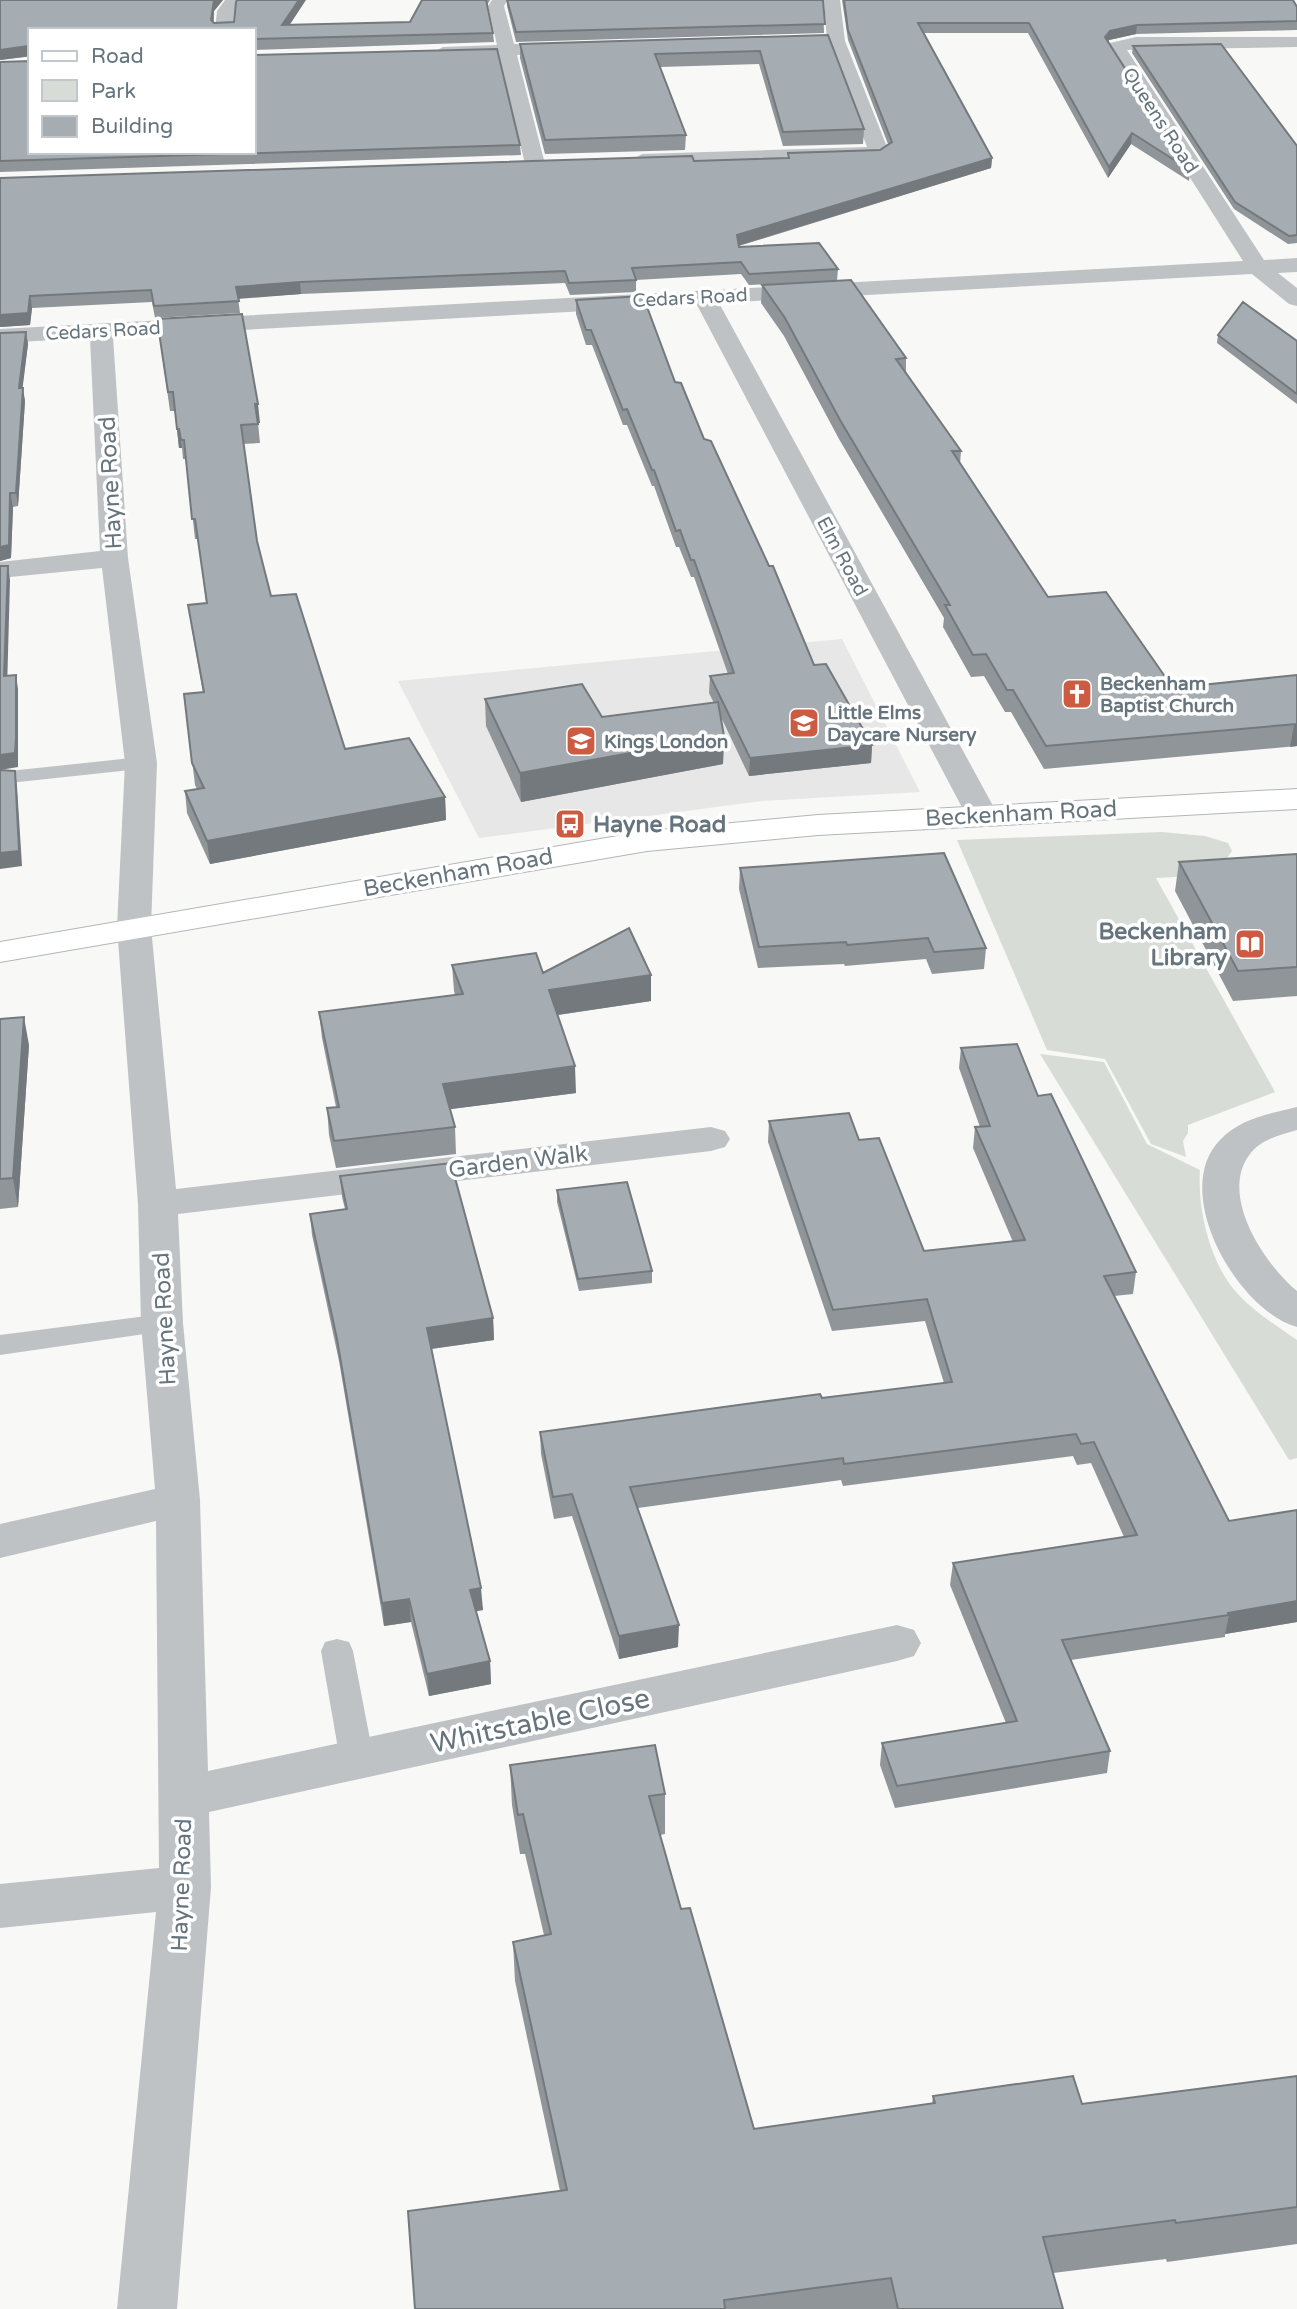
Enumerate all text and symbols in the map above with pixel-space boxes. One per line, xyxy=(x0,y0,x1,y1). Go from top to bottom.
legend xyxy=(28,28,256,154)
text: Road xyxy=(91,44,144,69)
street label: Queens Road xyxy=(1118,64,1203,178)
text: Park xyxy=(91,79,136,104)
text: Building xyxy=(91,114,173,139)
street label: Cedars Road xyxy=(632,284,748,312)
street label: Cedars Road xyxy=(45,317,161,345)
street label: Hayne Road xyxy=(94,416,128,550)
street label: Elm Road xyxy=(812,513,872,600)
place label: Beckenham Baptist Church xyxy=(1100,673,1234,718)
church icon: Beckenham Baptist Church xyxy=(1060,677,1094,711)
place label: Little Elms Daycare Nursery xyxy=(827,702,977,747)
school or university icon: Little Elms Daycare Nursery xyxy=(787,706,821,740)
school or university icon: Kings London xyxy=(564,724,598,758)
place label: Kings London xyxy=(604,731,728,754)
street label: Beckenham Road xyxy=(924,795,1118,833)
bus stop icon: Hayne Road xyxy=(553,807,587,841)
place label: Hayne Road xyxy=(593,811,726,839)
street label: Beckenham Road xyxy=(361,843,555,903)
place label: Beckenham Library xyxy=(1098,918,1228,972)
library icon: Beckenham Library xyxy=(1233,927,1267,961)
street label: Garden Walk xyxy=(447,1140,589,1184)
street label: Hayne Road xyxy=(148,1252,182,1386)
street label: Whitstable Close xyxy=(427,1681,653,1761)
street label: Hayne Road xyxy=(166,1818,198,1952)

